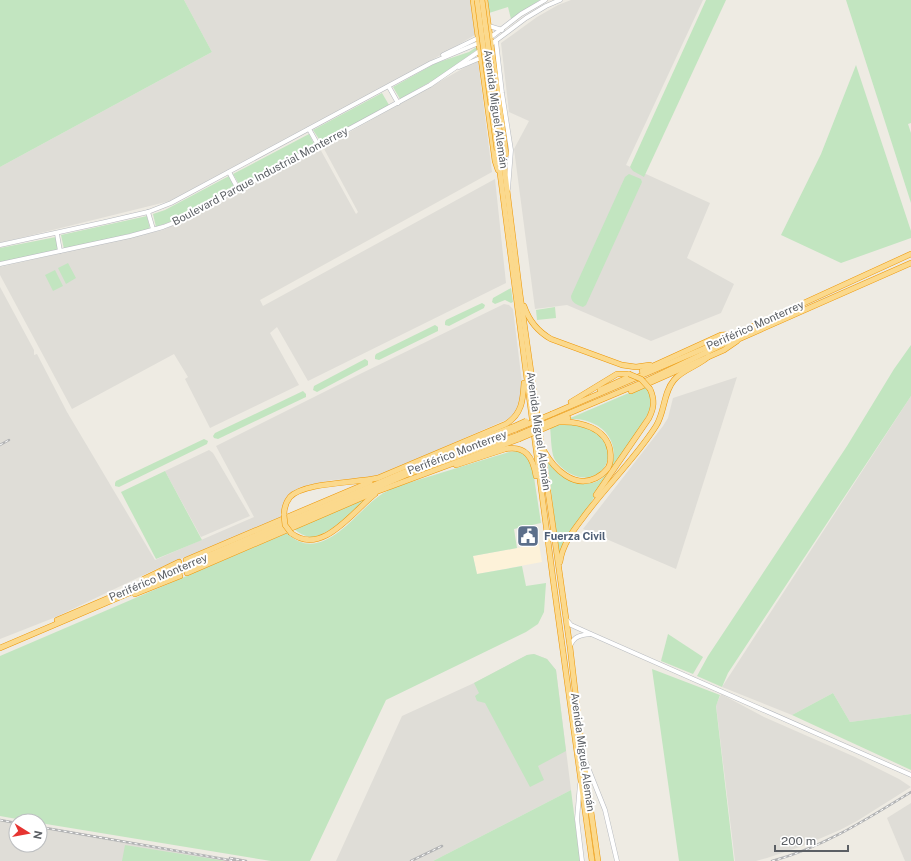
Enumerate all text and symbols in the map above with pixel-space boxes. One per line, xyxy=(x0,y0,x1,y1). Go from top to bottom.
street label: Avenida Miguel Alemán xyxy=(482,49,510,169)
street label: Boulevard Parque Industrial Monterrey xyxy=(170,124,350,228)
street label: Periférico Monterrey xyxy=(704,298,806,352)
street label: Avenida Miguel Alemán xyxy=(525,371,553,491)
street label: Periférico Monterrey xyxy=(406,427,508,476)
public building icon: Fuerza Civil xyxy=(515,523,541,549)
place label: Fuerza Civil xyxy=(544,530,606,542)
street label: Periférico Monterrey xyxy=(107,551,209,603)
street label: Avenida Miguel Alemán xyxy=(569,692,597,812)
north arrow xyxy=(8,813,48,853)
scale bar xyxy=(775,827,848,853)
text: N xyxy=(31,830,45,840)
text: 200 m xyxy=(781,834,816,848)

